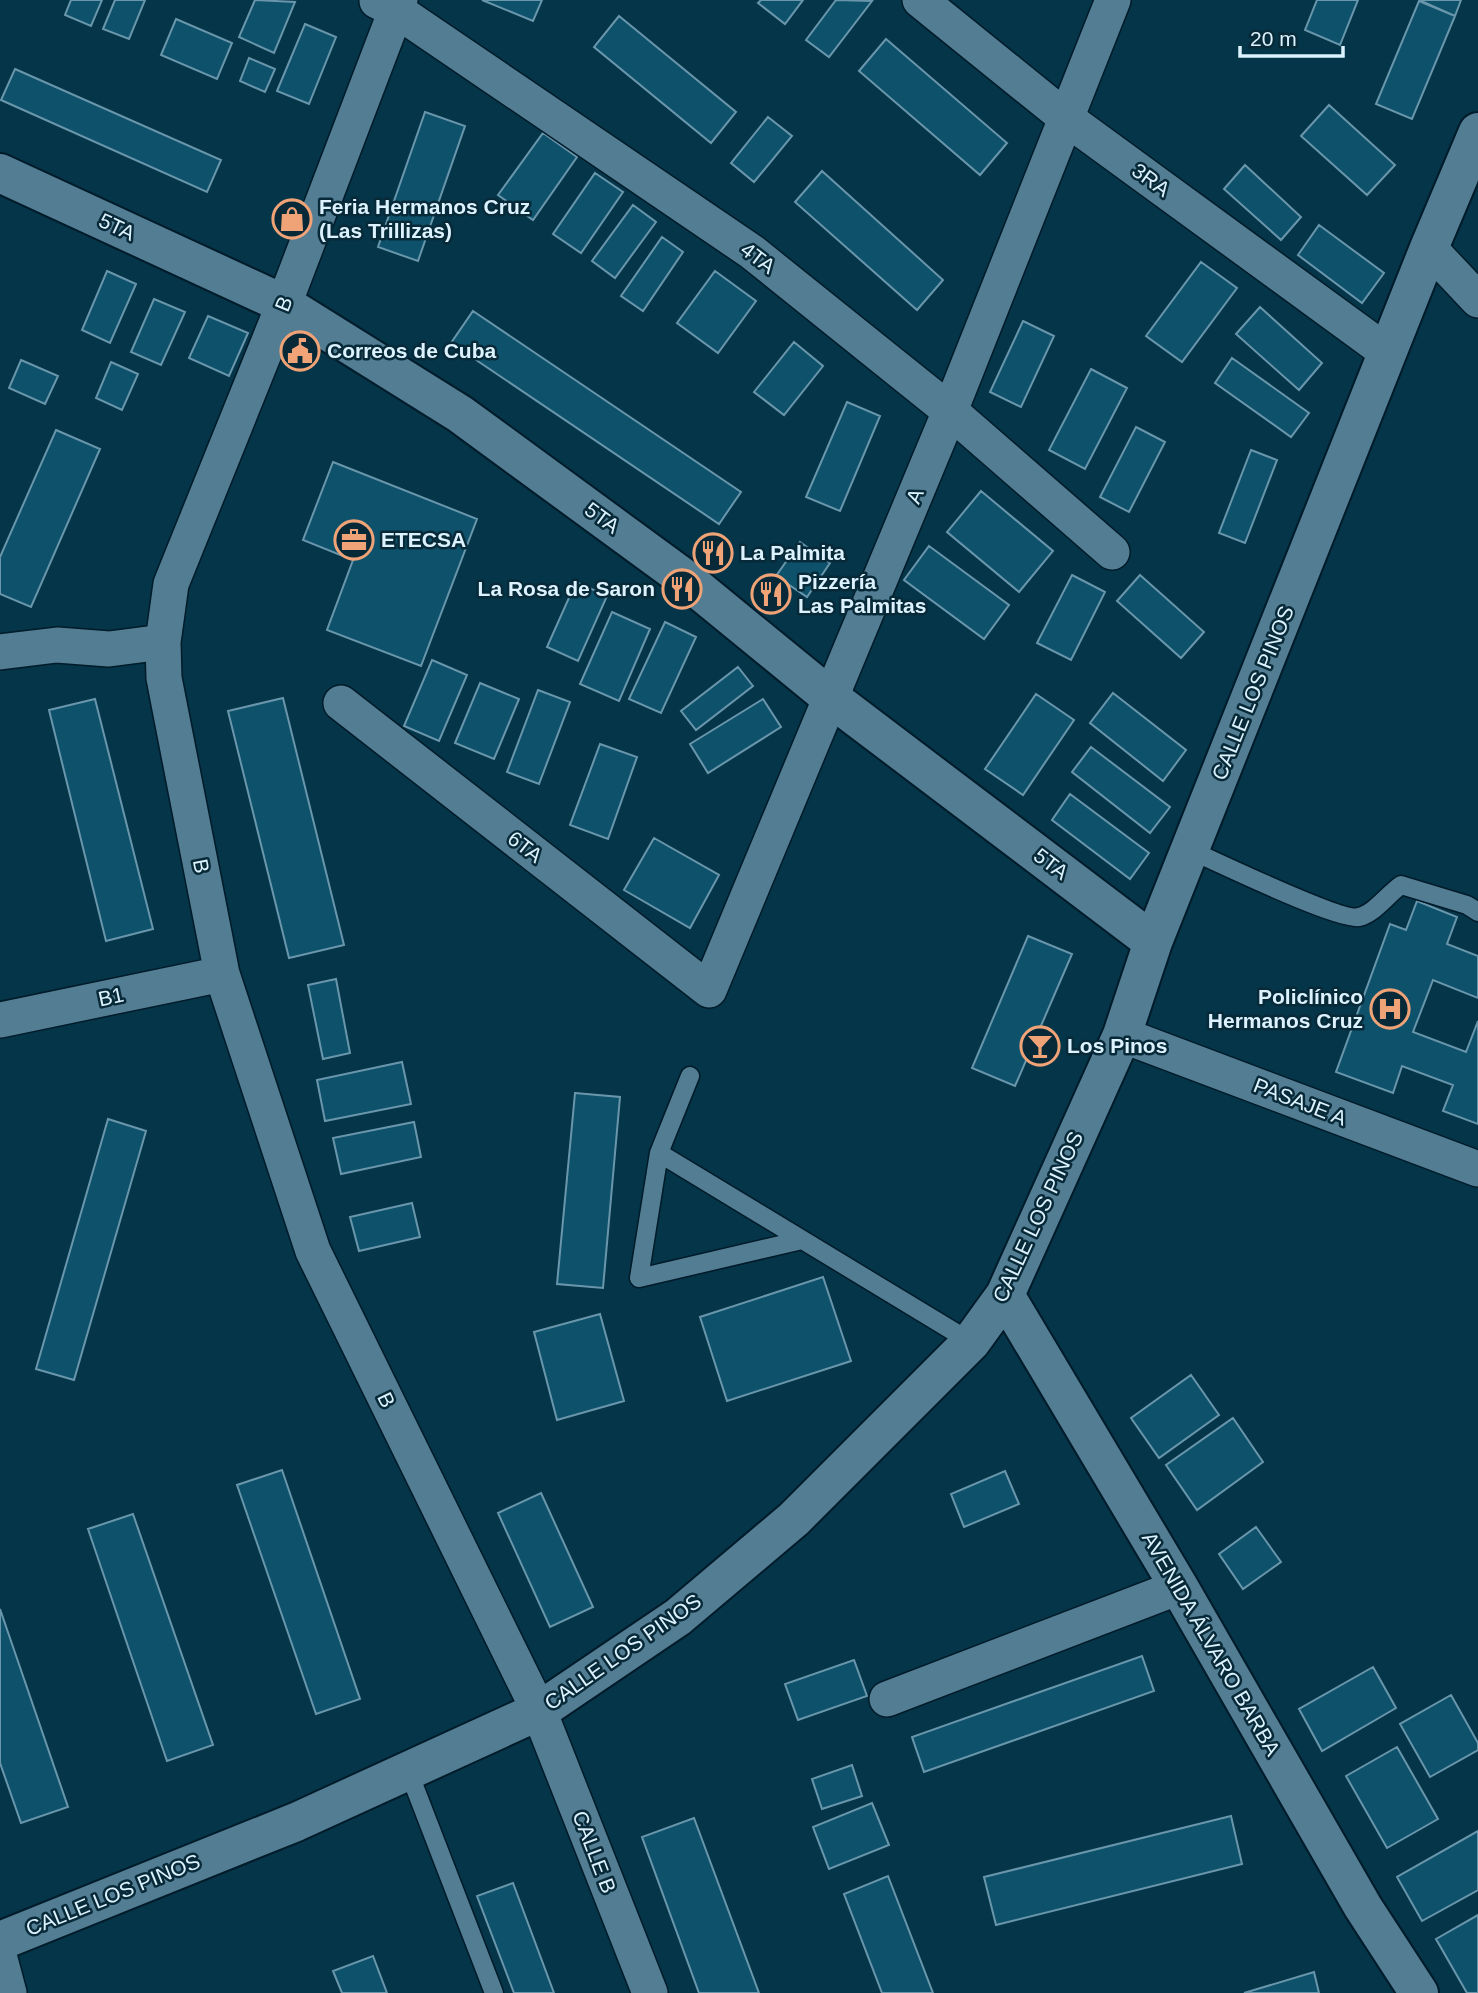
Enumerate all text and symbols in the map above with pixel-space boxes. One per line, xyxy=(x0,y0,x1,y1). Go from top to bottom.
scale bar xyxy=(1240,14,1343,58)
text: 20 m xyxy=(1250,27,1297,50)
street label: 3RA xyxy=(1128,158,1175,201)
place label: Feria Hermanos Cruz (Las Trillizas) xyxy=(319,195,530,242)
shop icon: Feria Hermanos Cruz (Las Trillizas) xyxy=(271,198,313,240)
street label: 5TA xyxy=(96,208,139,245)
street label: 4TA xyxy=(737,237,780,278)
street label: B xyxy=(270,293,297,315)
public building icon: Correos de Cuba xyxy=(279,330,321,372)
place label: Correos de Cuba xyxy=(327,339,497,362)
street label: A xyxy=(901,485,928,507)
street label: 5TA xyxy=(581,497,624,538)
office icon: ETECSA xyxy=(333,519,375,561)
place label: ETECSA xyxy=(381,528,466,551)
restaurant icon: La Palmita xyxy=(692,532,734,574)
place label: La Palmita xyxy=(740,541,845,564)
restaurant icon: La Rosa de Saron xyxy=(661,568,703,610)
place label: Pizzería Las Palmitas xyxy=(798,570,926,617)
restaurant icon: Pizzería Las Palmitas xyxy=(750,573,792,615)
place label: La Rosa de Saron xyxy=(478,577,655,600)
street label: CALLE LOS PINOS xyxy=(1207,602,1298,783)
street label: 6TA xyxy=(504,826,547,867)
street label: 5TA xyxy=(1030,843,1073,884)
street label: B xyxy=(189,857,214,875)
street label: B1 xyxy=(96,983,126,1010)
place label: Policlínico Hermanos Cruz xyxy=(1208,985,1363,1032)
hospital icon: Policlínico Hermanos Cruz xyxy=(1369,988,1411,1030)
bar icon: Los Pinos xyxy=(1019,1025,1061,1067)
place label: Los Pinos xyxy=(1067,1034,1167,1057)
street label: PASAJE A xyxy=(1250,1073,1350,1130)
street label: CALLE LOS PINOS xyxy=(988,1128,1087,1306)
street label: B xyxy=(373,1388,400,1411)
street label: AVENIDA ÁLVARO BARBA xyxy=(1138,1528,1285,1760)
street label: CALLE LOS PINOS xyxy=(540,1589,705,1714)
street label: CALLE B xyxy=(568,1807,621,1896)
street label: CALLE LOS PINOS xyxy=(22,1849,203,1940)

